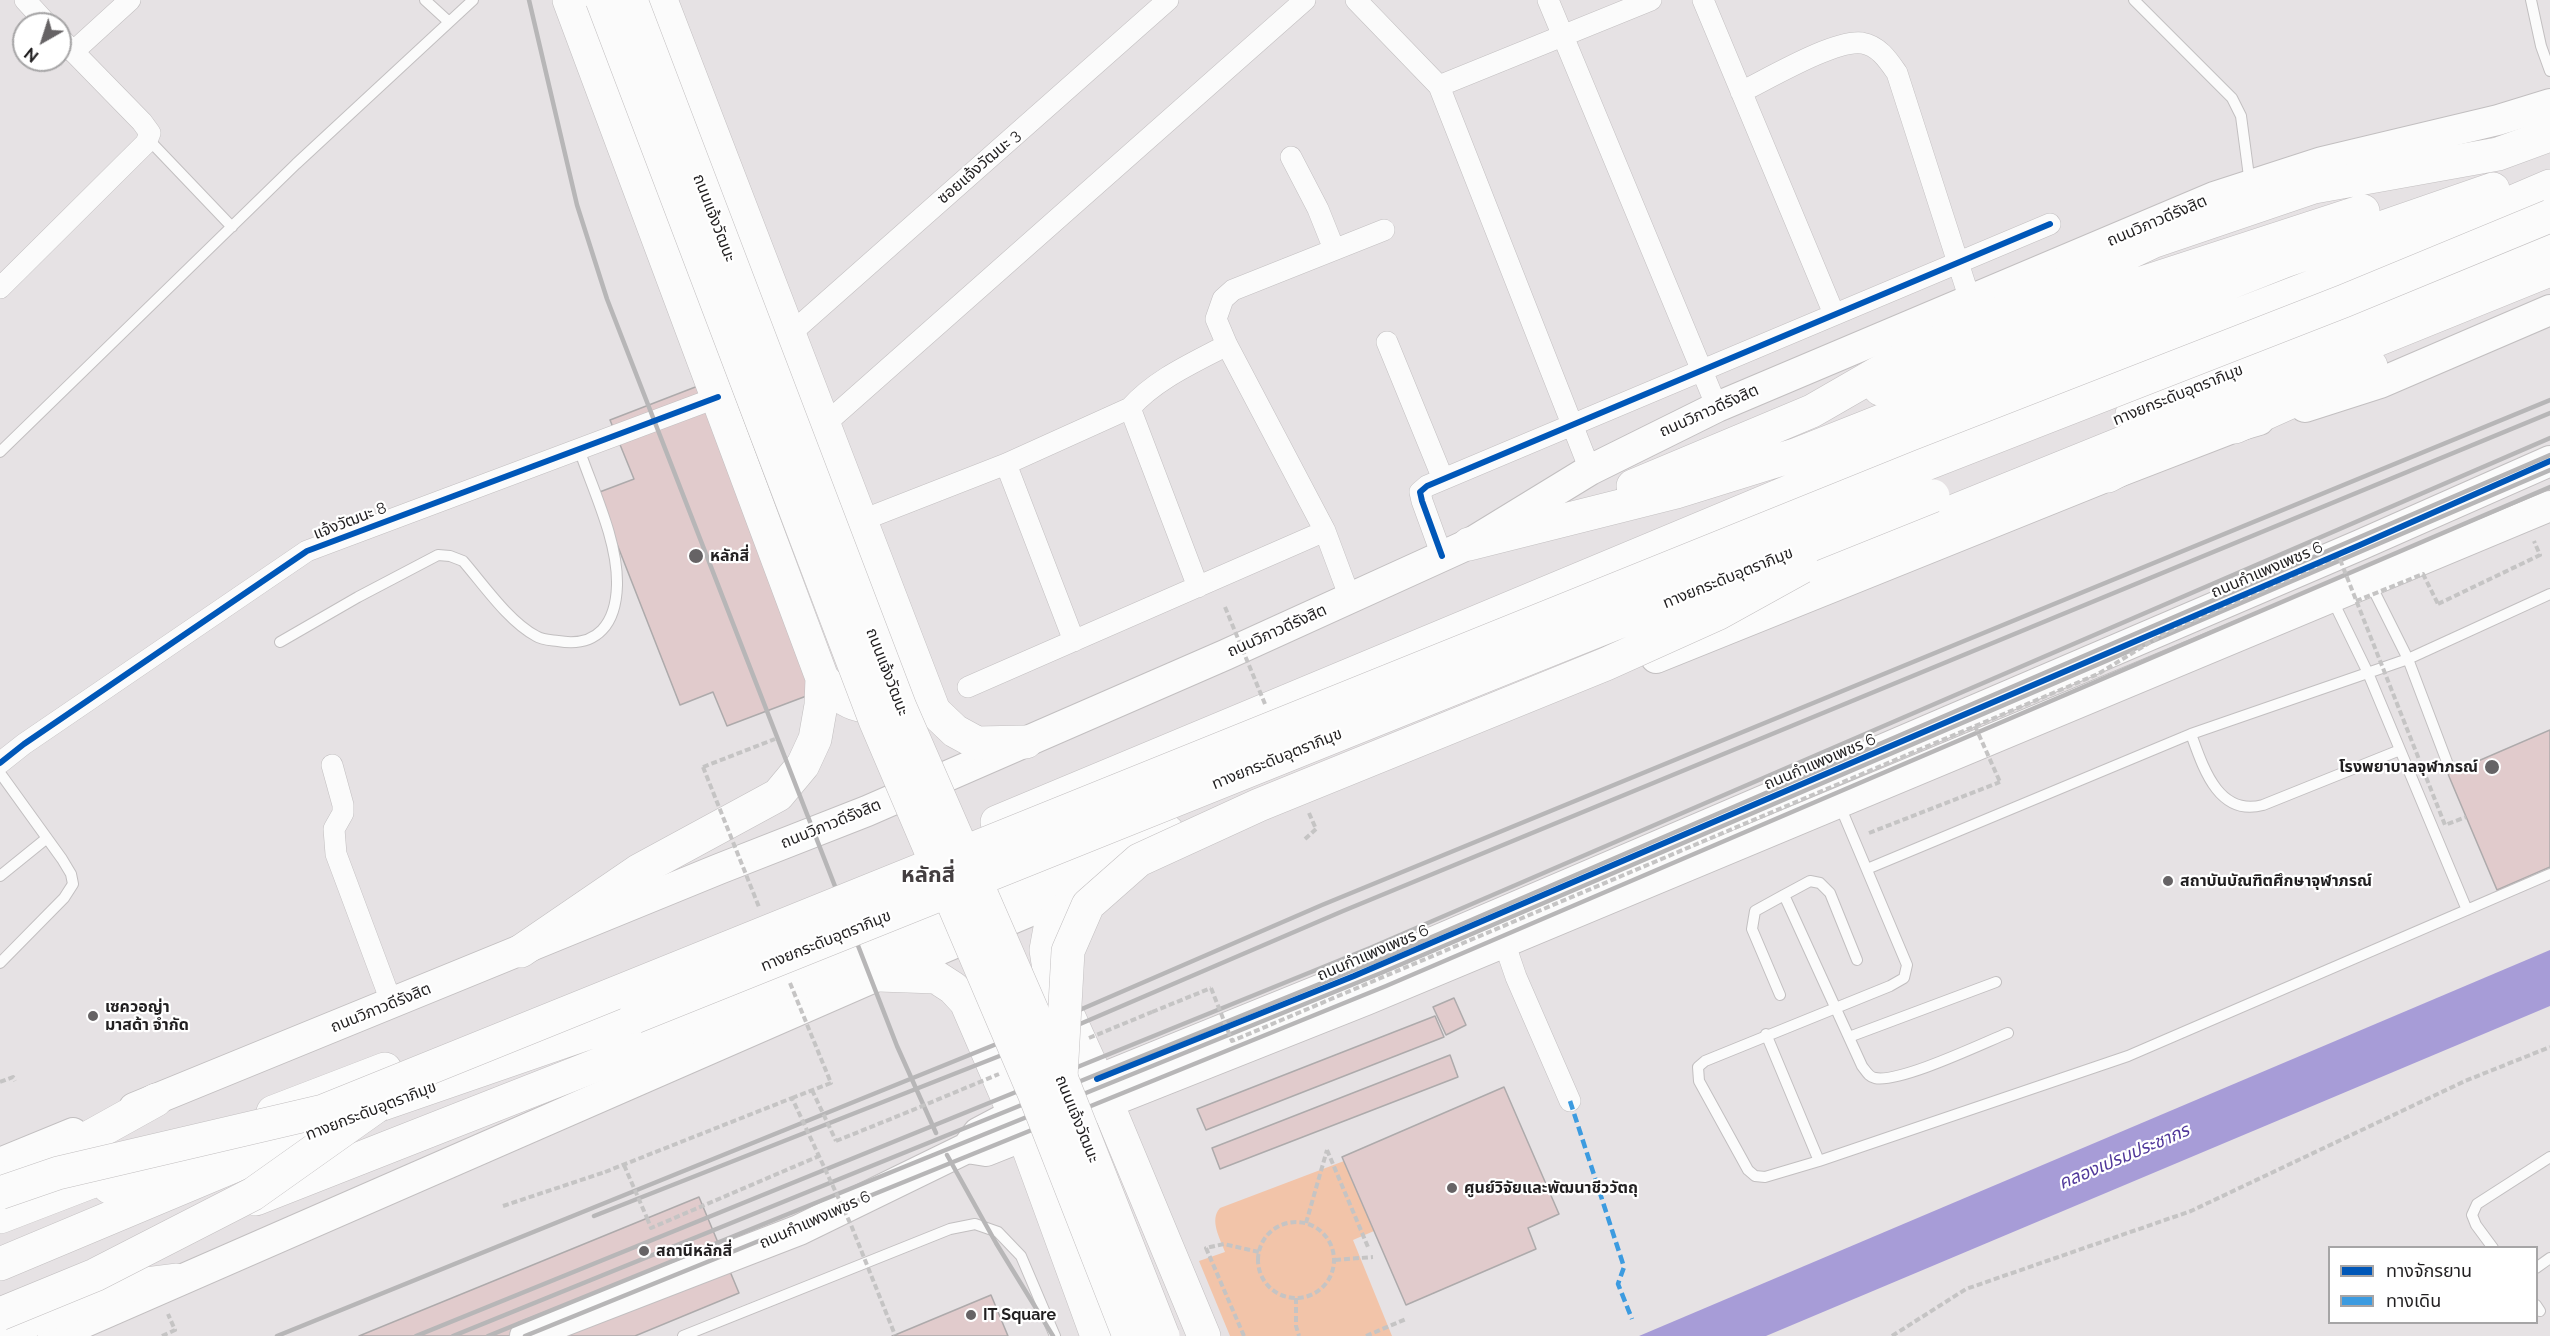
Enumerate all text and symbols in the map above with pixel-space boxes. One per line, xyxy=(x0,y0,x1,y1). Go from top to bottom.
north arrow xyxy=(12,12,72,72)
text: N xyxy=(21,44,42,66)
street label: ซอยแจ้งวัฒนะ 3 xyxy=(934,126,1024,208)
street label: ถนนแจ้งวัฒนะ xyxy=(688,171,740,265)
street label: ถนนวิภาวดีรังสิต xyxy=(2104,191,2210,251)
street label: ทางยกระดับอุตราภิมุข xyxy=(2110,360,2246,430)
street label: ถนนวิภาวดีรังสิต xyxy=(1656,381,1762,441)
street label: แจ้งวัฒนะ 8 xyxy=(311,498,389,544)
street label: ถนนกำแพงเพชร 6 xyxy=(2208,538,2326,602)
street label: ทางยกระดับอุตราภิมุข xyxy=(1660,543,1796,613)
place label: หลักสี่ xyxy=(710,546,749,566)
marker: หลักสี่ xyxy=(687,547,705,565)
street label: ถนนวิภาวดีรังสิต xyxy=(1224,601,1330,661)
street label: ถนนแจ้งวัฒนะ xyxy=(861,625,913,719)
street label: ทางยกระดับอุตราภิมุข xyxy=(1209,724,1345,794)
street label: ถนนกำแพงเพชร 6 xyxy=(1761,730,1879,794)
place label: โรงพยาบาลจุฬาภรณ์ xyxy=(2339,757,2478,777)
marker: โรงพยาบาลจุฬาภรณ์ xyxy=(2483,758,2501,776)
street label: ถนนวิภาวดีรังสิต xyxy=(778,795,884,853)
district label: หลักสี่ xyxy=(901,862,955,888)
place label: สถาบันบัณฑิตศึกษาจุฬาภรณ์ xyxy=(2180,871,2372,891)
marker: สถาบันบัณฑิตศึกษาจุฬาภรณ์ xyxy=(2161,874,2175,888)
street label: ทางยกระดับอุตราภิมุข xyxy=(758,906,894,976)
street label: ถนนกำแพงเพชร 6 xyxy=(1314,921,1432,985)
street label: ถนนวิภาวดีรังสิต xyxy=(328,979,434,1037)
place label: เซควอญ่า มาสด้า จำกัด xyxy=(105,997,189,1035)
marker: เซควอญ่า มาสด้า จำกัด xyxy=(86,1009,100,1023)
street label: ถนนแจ้งวัฒนะ xyxy=(1051,1073,1103,1165)
street label: ทางยกระดับอุตราภิมุข xyxy=(303,1077,439,1145)
water label: คลองเปรมประชากร xyxy=(2055,1120,2193,1194)
place label: ศูนย์วิจัยและพัฒนาชีววัตถุ xyxy=(1464,1178,1638,1198)
marker: ศูนย์วิจัยและพัฒนาชีววัตถุ xyxy=(1445,1181,1459,1195)
street label: ถนนกำแพงเพชร 6 xyxy=(756,1187,874,1253)
place label: สถานีหลักสี่ xyxy=(656,1241,732,1261)
marker: สถานีหลักสี่ xyxy=(637,1244,651,1258)
legend xyxy=(2328,1246,2538,1324)
text: ทางจักรยาน xyxy=(2386,1260,2472,1281)
text: ทางเดิน xyxy=(2386,1290,2441,1311)
place label: IT Square xyxy=(983,1305,1056,1325)
marker: IT Square xyxy=(964,1308,978,1322)

